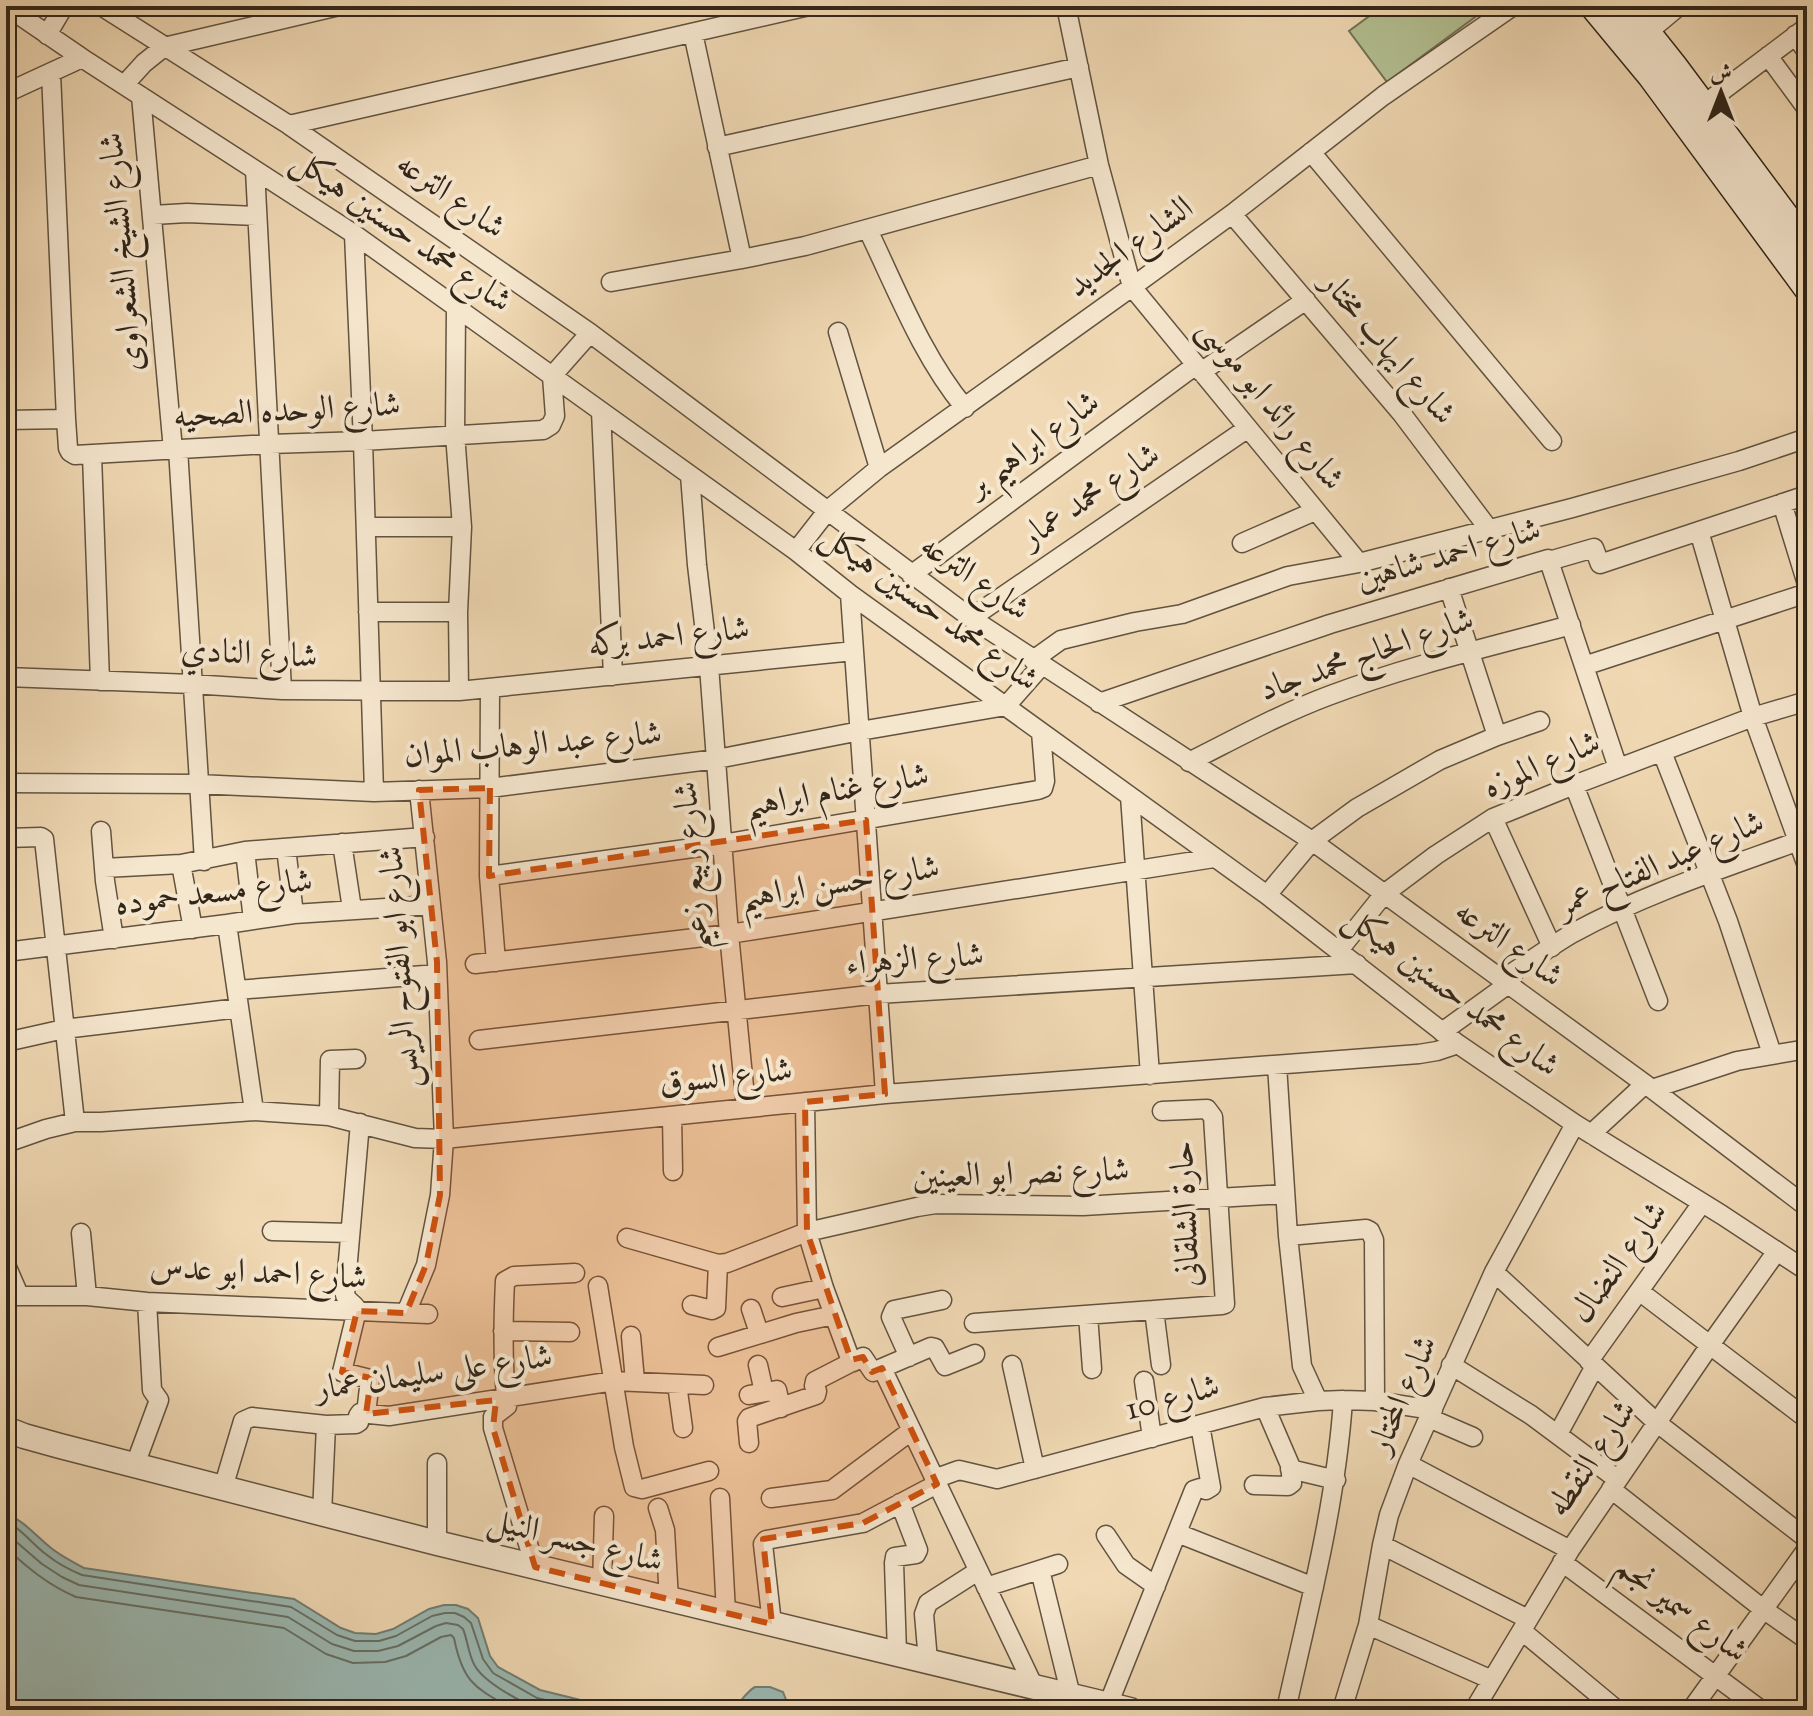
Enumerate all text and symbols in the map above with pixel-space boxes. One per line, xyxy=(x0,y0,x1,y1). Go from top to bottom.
north arrow xyxy=(1681,52,1761,132)
text: ش xyxy=(1710,59,1732,91)
street label: شارع الشيخ الشعراوى xyxy=(88,130,161,374)
street label: شارع محمد حسنين هيكل xyxy=(280,138,521,327)
street label: شارع الترعه xyxy=(384,141,515,254)
street label: الشارع الجديد xyxy=(1057,185,1205,312)
street label: شارع ايهاب مختار xyxy=(1305,259,1466,438)
street label: شارع رائد ابو موسى xyxy=(1184,308,1355,503)
street label: شارع ابراهيم بر xyxy=(954,380,1115,517)
street label: شارع الوحده الصحيه xyxy=(172,382,402,443)
street label: شارع محمد عمار xyxy=(1009,432,1171,564)
street label: شارع احمد شاهين xyxy=(1351,506,1547,607)
street label: شارع محمد حسنين هيكل xyxy=(809,513,1048,706)
street label: شارع الترعه xyxy=(908,523,1039,636)
street label: شارع الحاج محمد جاد xyxy=(1253,596,1482,718)
street label: شارع احمد بركه xyxy=(586,605,752,672)
street label: شارع النادي xyxy=(179,627,319,684)
street label: شارع عبد الوهاب الموان xyxy=(402,710,664,783)
street label: شارع الموزه xyxy=(1476,719,1609,814)
street label: شارع غنام ابراهيم xyxy=(741,752,934,838)
street label: شارع ربيع زعيم xyxy=(663,779,729,952)
street label: شارع عبد الفتاح عمر xyxy=(1547,799,1773,934)
street label: شارع ابو الفتوح الريس xyxy=(368,844,436,1090)
street label: شارع حسن ابراهيم xyxy=(737,844,944,930)
street label: شارع مسعد حموده xyxy=(112,858,316,931)
street label: شارع الترعه xyxy=(1443,889,1573,1002)
street label: شارع محمد حسنين هيكل xyxy=(1332,895,1569,1091)
street label: شارع الزهراء xyxy=(844,932,986,991)
street label: شارع السوق xyxy=(657,1047,795,1110)
street label: حارة الشلقانى xyxy=(1159,1139,1215,1289)
street label: شارع نصر ابو العينين xyxy=(912,1147,1130,1204)
street label: شارع النضال xyxy=(1559,1192,1682,1335)
street label: شارع احمد ابو عدس xyxy=(148,1244,368,1305)
street label: شارع المختار xyxy=(1355,1328,1453,1465)
street label: شارع على سليمان عمار xyxy=(309,1333,556,1416)
street label: شارع 10 xyxy=(1121,1363,1226,1436)
street label: شارع النقطه xyxy=(1536,1390,1651,1528)
street label: شارع جسر النيل xyxy=(482,1497,668,1588)
street label: شارع سمير نجم xyxy=(1602,1544,1758,1680)

